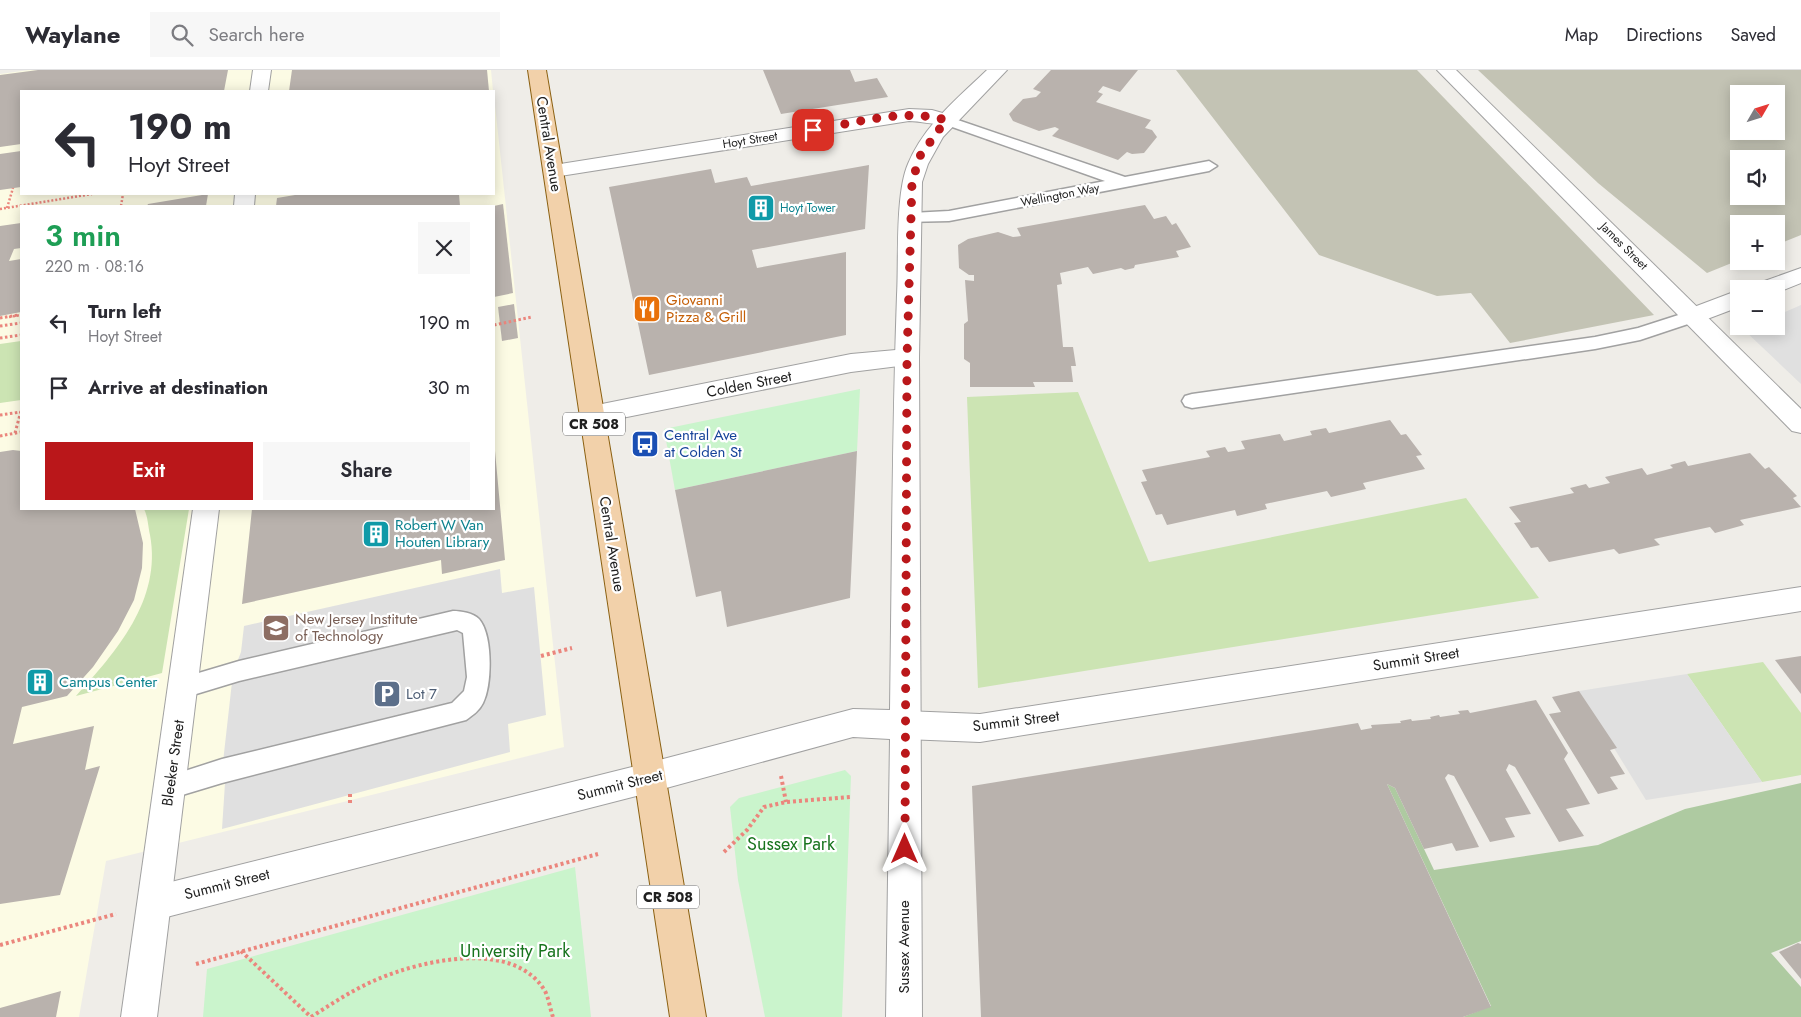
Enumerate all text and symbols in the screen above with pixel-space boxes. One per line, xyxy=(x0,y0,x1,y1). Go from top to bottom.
search box xyxy=(150,12,500,57)
text: Waylane xyxy=(25,17,120,52)
icon: search xyxy=(168,21,196,49)
text: Search here xyxy=(208,21,305,48)
text: Map xyxy=(1565,22,1598,48)
text: Directions xyxy=(1626,22,1702,48)
text: Saved xyxy=(1730,22,1776,48)
north arrow xyxy=(1730,85,1785,140)
map controls xyxy=(1730,85,1785,335)
street label: Central Avenue xyxy=(531,95,567,194)
text: 190 m xyxy=(128,102,232,152)
pin xyxy=(792,109,834,151)
icon: left xyxy=(45,110,110,175)
icon: arrive xyxy=(799,116,827,144)
street label: Hoyt Street xyxy=(721,127,779,153)
text: Hoyt Street xyxy=(128,148,229,180)
button: sound xyxy=(1730,150,1785,205)
street label: Wellington Way xyxy=(1019,178,1102,211)
building icon: Hoyt Tower xyxy=(746,193,776,223)
place label: Hoyt Tower xyxy=(780,199,837,217)
text: 3 min xyxy=(45,214,121,257)
button: + xyxy=(1730,215,1785,270)
street label: James Street xyxy=(1595,217,1652,274)
button: close xyxy=(418,222,470,274)
text: 220 m · 08:16 xyxy=(45,255,144,278)
button: − xyxy=(1730,280,1785,335)
place label: Giovanni Pizza & Grill xyxy=(666,289,746,328)
restaurant icon: Giovanni Pizza & Grill xyxy=(632,294,662,324)
text: Turn left xyxy=(88,298,161,325)
icon: left xyxy=(45,309,73,337)
text: 190 m xyxy=(419,309,470,336)
text: Hoyt Street xyxy=(88,325,162,348)
street label: Colden Street xyxy=(705,365,794,403)
icon: arrive xyxy=(45,374,73,402)
text: Arrive at destination xyxy=(88,374,268,401)
text: 30 m xyxy=(428,374,470,401)
road number: CR 508 xyxy=(563,412,625,436)
place label: Central Ave at Colden St xyxy=(664,424,742,463)
bus stop icon: Central Ave at Colden St xyxy=(630,429,660,459)
button: Exit xyxy=(45,442,253,500)
button: Share xyxy=(263,442,470,500)
street label: Central Avenue xyxy=(594,495,630,594)
place label: Robert W Van Houten Library xyxy=(395,514,490,553)
building icon: Robert W Van Houten Library xyxy=(361,519,391,549)
place label: New Jersey Institute of Technology xyxy=(295,608,418,647)
school or university icon: New Jersey Institute of Technology xyxy=(261,613,291,643)
street label: Summit Street xyxy=(1371,641,1461,677)
building icon: Campus Center xyxy=(25,667,55,697)
place label: Campus Center xyxy=(59,671,158,693)
parking icon: Lot 7 xyxy=(372,679,402,709)
place label: Lot 7 xyxy=(406,683,437,705)
street label: Summit Street xyxy=(971,705,1061,737)
street label: Bleeker Street xyxy=(156,718,190,808)
street label: Summit Street xyxy=(575,764,665,806)
position arrow xyxy=(878,822,930,874)
park label: Sussex Park xyxy=(747,831,835,857)
street label: Summit Street xyxy=(182,863,272,905)
road number: CR 508 xyxy=(637,886,699,909)
street label: Sussex Avenue xyxy=(893,900,915,994)
park label: University Park xyxy=(460,938,570,964)

